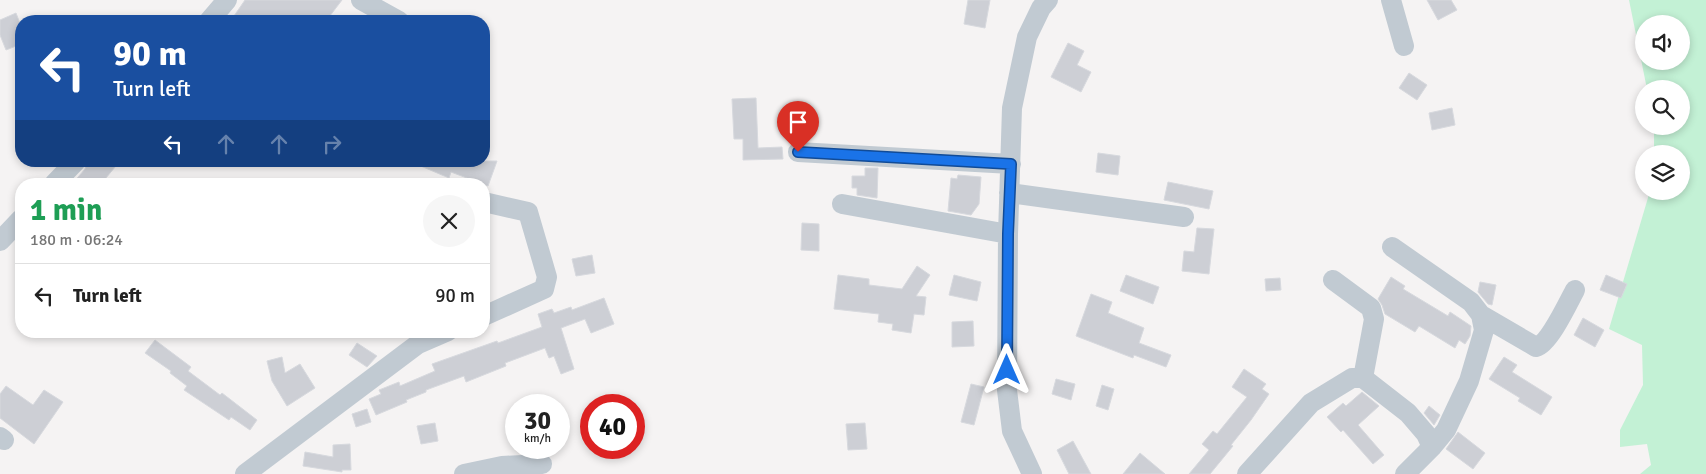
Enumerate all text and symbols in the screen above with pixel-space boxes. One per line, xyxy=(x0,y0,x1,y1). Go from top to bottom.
map controls xyxy=(1635,15,1690,200)
button: sound xyxy=(1635,15,1690,70)
text: 90 m xyxy=(113,32,187,75)
icon: left xyxy=(30,35,95,100)
text: Turn left xyxy=(113,75,191,102)
button: search xyxy=(1635,80,1690,135)
pin xyxy=(777,101,819,152)
icon: arrive xyxy=(784,108,812,136)
icon: left xyxy=(159,130,187,158)
icon: ahead xyxy=(212,130,240,158)
icon: ahead xyxy=(265,130,293,158)
icon: right xyxy=(318,130,346,158)
button: layers xyxy=(1635,145,1690,200)
text: 1 min xyxy=(30,192,102,229)
button: close xyxy=(423,195,475,247)
text: 180 m · 06:24 xyxy=(30,230,123,250)
icon: left xyxy=(30,282,58,310)
text: Turn left xyxy=(73,284,142,308)
text: 90 m xyxy=(435,284,475,308)
position arrow xyxy=(980,343,1032,395)
speed limit sign: 40 xyxy=(580,394,645,459)
text: 30 xyxy=(524,405,551,436)
text: km/h xyxy=(524,431,551,446)

